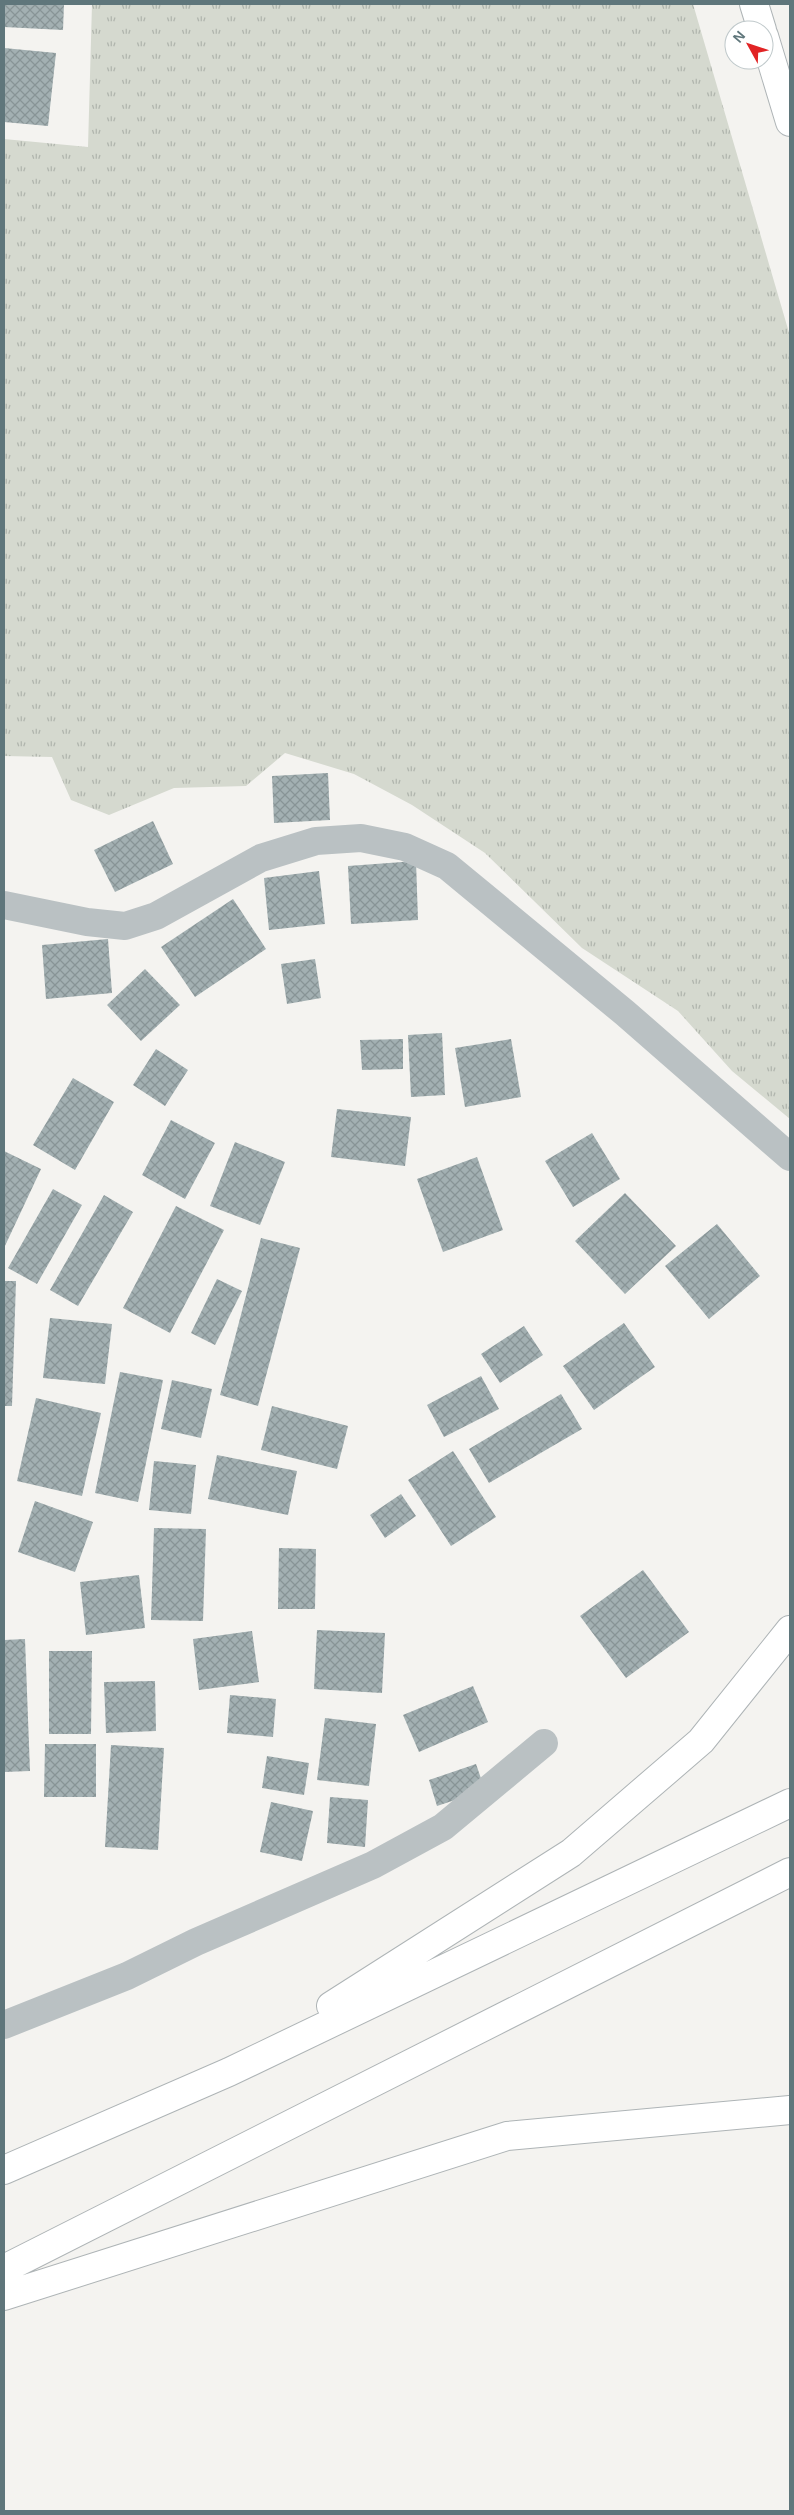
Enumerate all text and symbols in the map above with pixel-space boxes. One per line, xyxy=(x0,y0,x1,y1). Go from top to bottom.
north arrow xyxy=(724,20,774,70)
text: N xyxy=(730,28,748,46)

